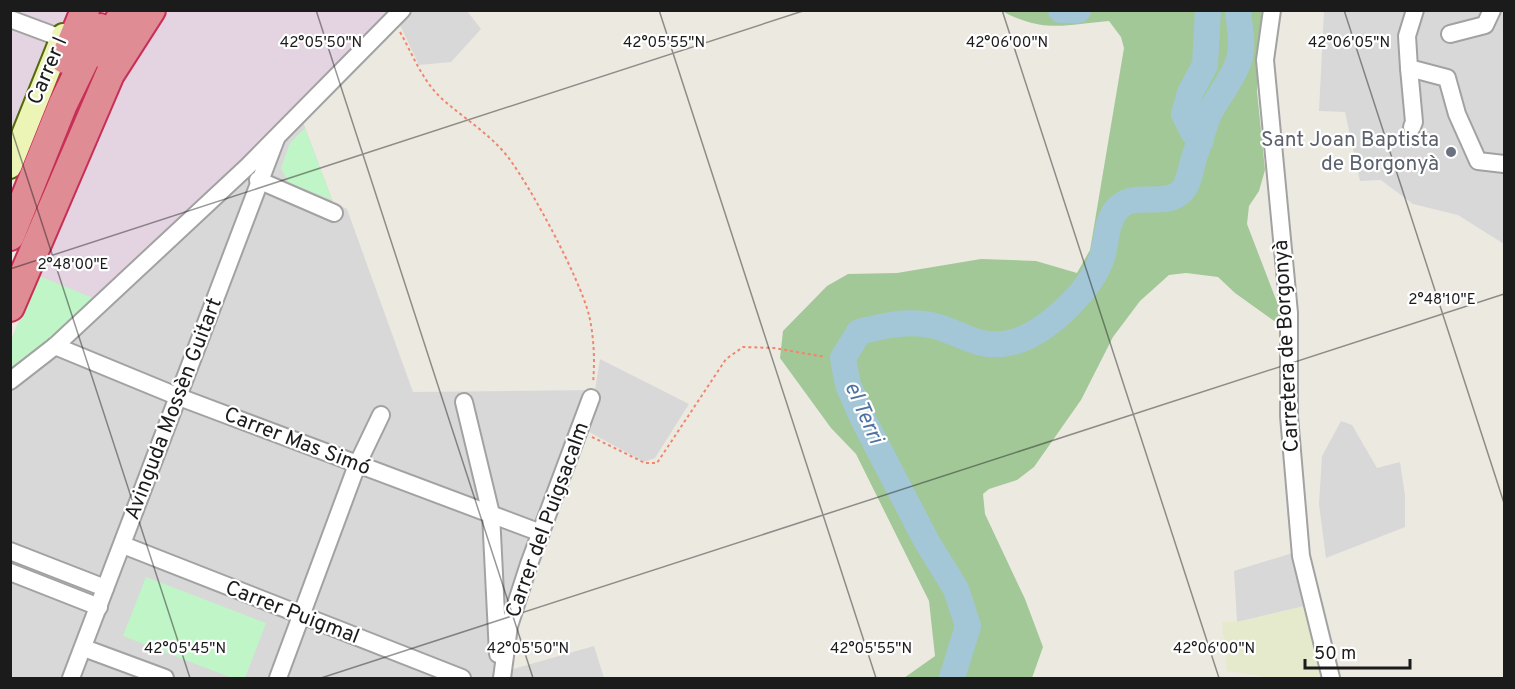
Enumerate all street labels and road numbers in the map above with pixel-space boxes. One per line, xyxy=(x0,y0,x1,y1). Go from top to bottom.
street label: Carrer I xyxy=(22,33,74,109)
street label: Carretera de Borgonyà xyxy=(1268,239,1306,453)
street label: Avinguda Mossèn Guitart xyxy=(119,294,229,524)
street label: Carrer Mas Simó xyxy=(220,402,374,482)
street label: Carrer del Puigsacalm xyxy=(500,418,596,622)
street label: Carrer Puigmal xyxy=(221,575,363,651)

